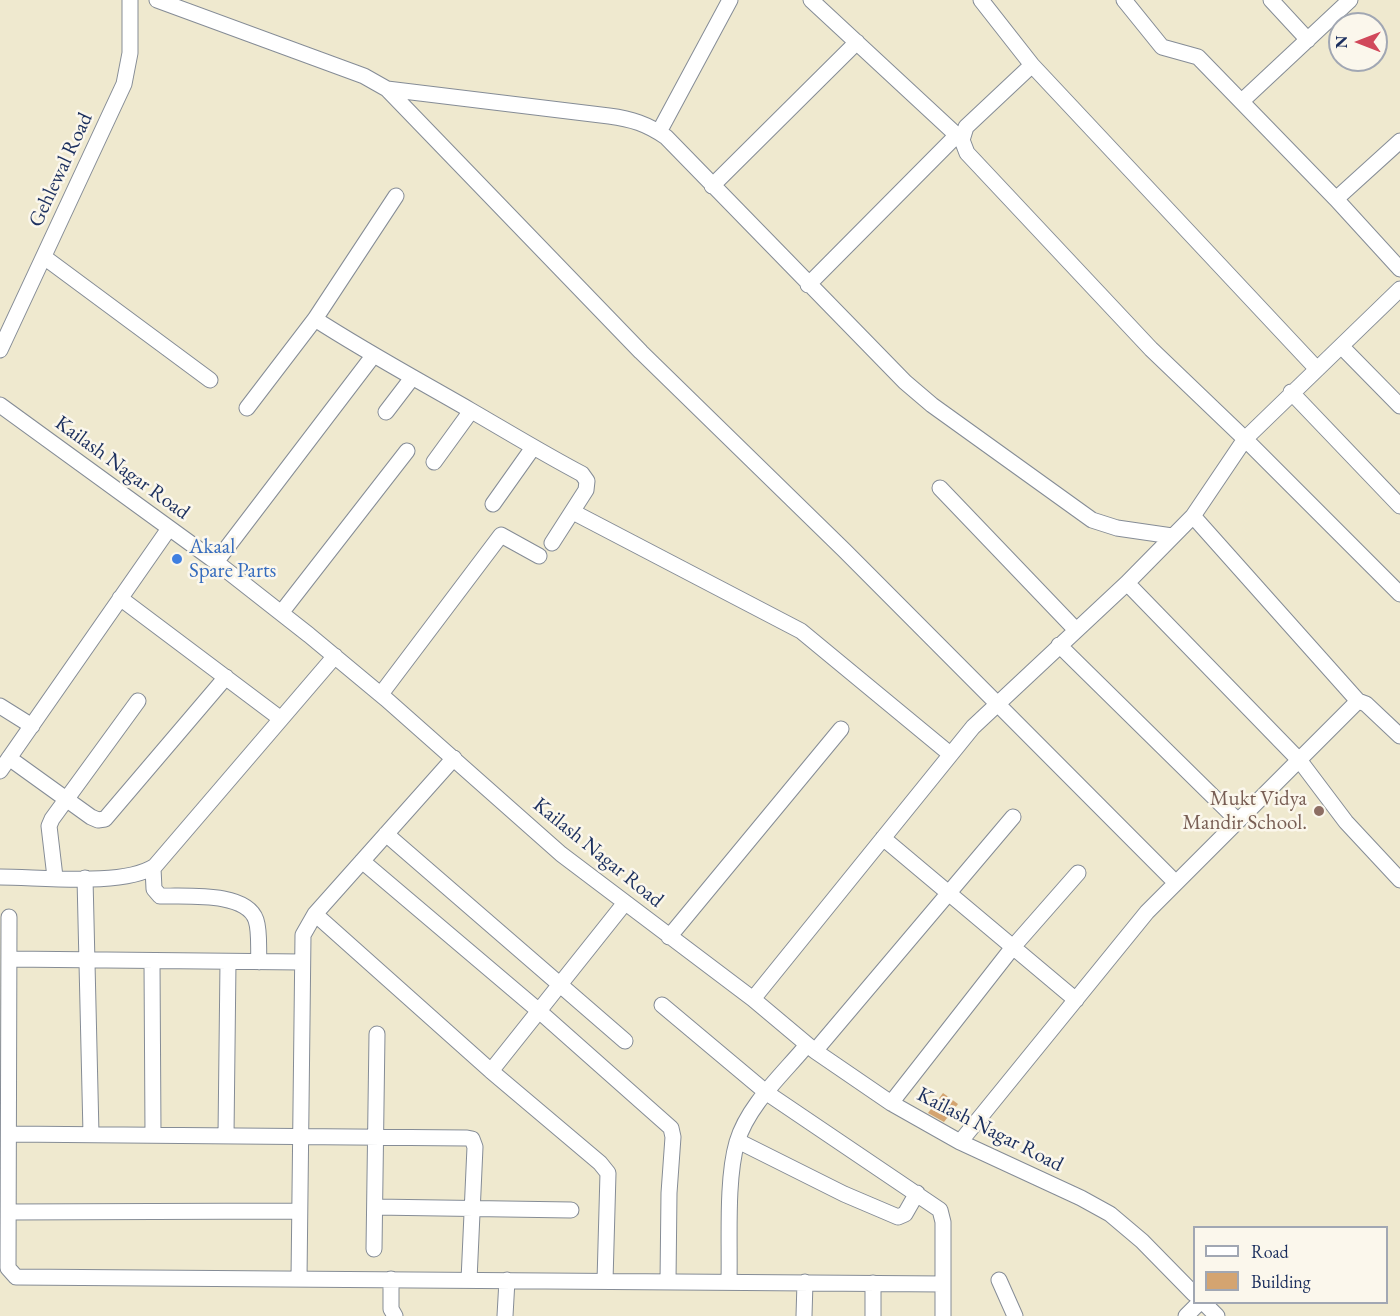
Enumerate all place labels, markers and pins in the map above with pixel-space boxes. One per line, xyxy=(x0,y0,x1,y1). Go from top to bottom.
place label: Akaal Spare Parts xyxy=(189,534,276,584)
marker: Akaal Spare Parts xyxy=(170,552,184,566)
place label: Mukt Vidya Mandir School. xyxy=(1183,786,1307,836)
marker: Mukt Vidya Mandir School. xyxy=(1312,804,1326,818)

